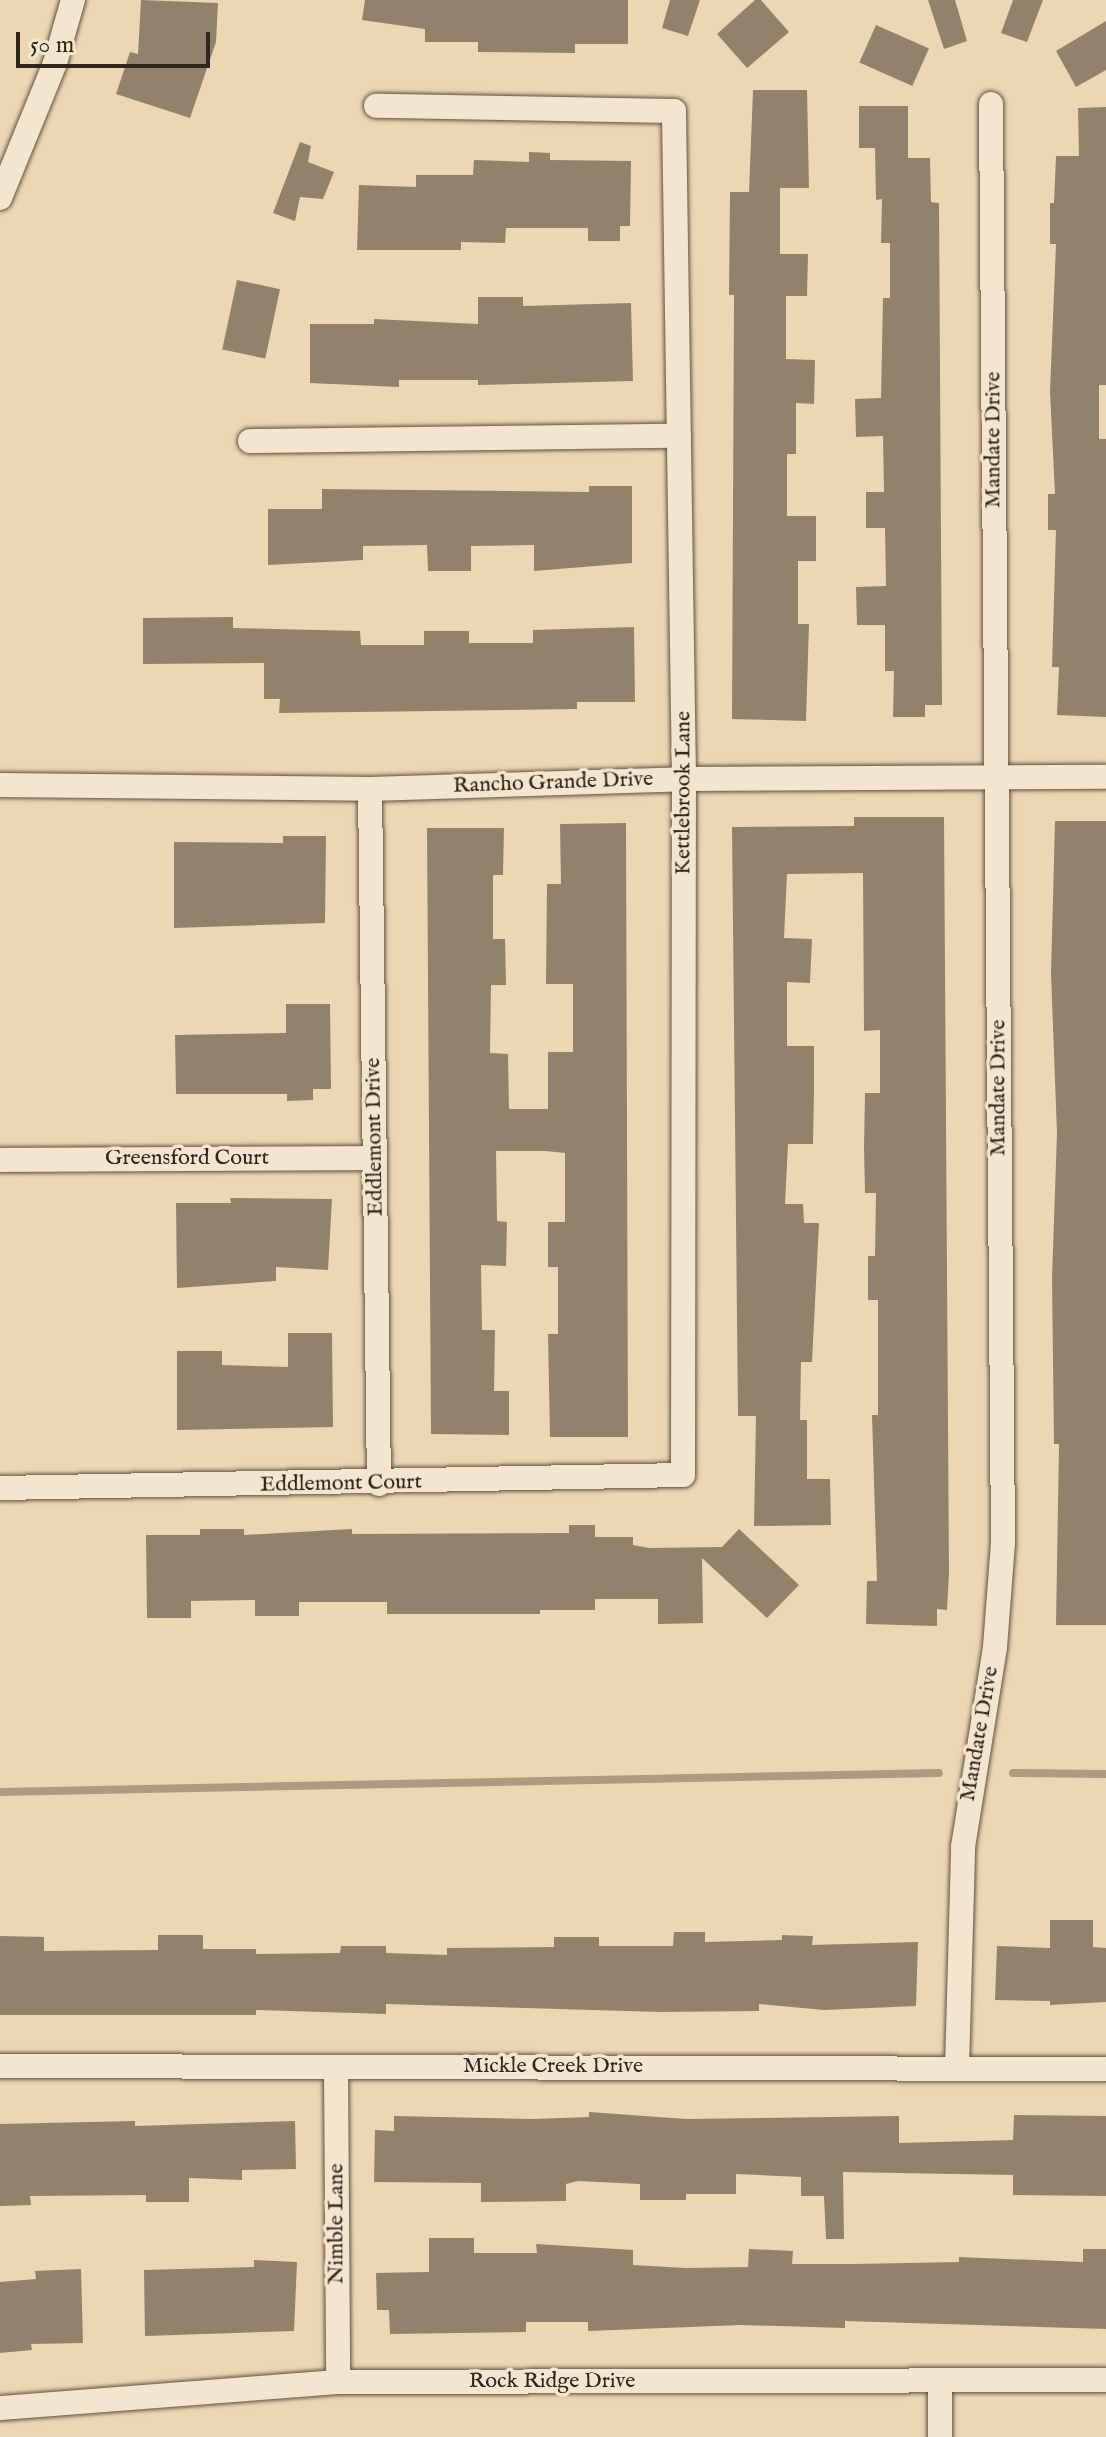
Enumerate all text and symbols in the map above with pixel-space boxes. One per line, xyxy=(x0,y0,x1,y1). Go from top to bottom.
scale bar xyxy=(20,16,214,66)
text: 50 m xyxy=(30,30,74,61)
street label: Mandate Drive xyxy=(981,372,1007,508)
street label: Kettlebrook Lane xyxy=(671,711,697,875)
street label: Rancho Grande Drive xyxy=(452,766,654,800)
street label: Mandate Drive xyxy=(986,1020,1012,1156)
street label: Eddlemont Drive xyxy=(360,1057,390,1217)
street label: Greensford Court xyxy=(105,1146,269,1172)
street label: Eddlemont Court xyxy=(260,1469,422,1499)
street label: Mandate Drive xyxy=(955,1664,1005,1804)
street label: Mickle Creek Drive xyxy=(463,2054,643,2080)
street label: Nimble Lane xyxy=(324,2163,350,2285)
street label: Rock Ridge Drive xyxy=(469,2369,635,2395)

